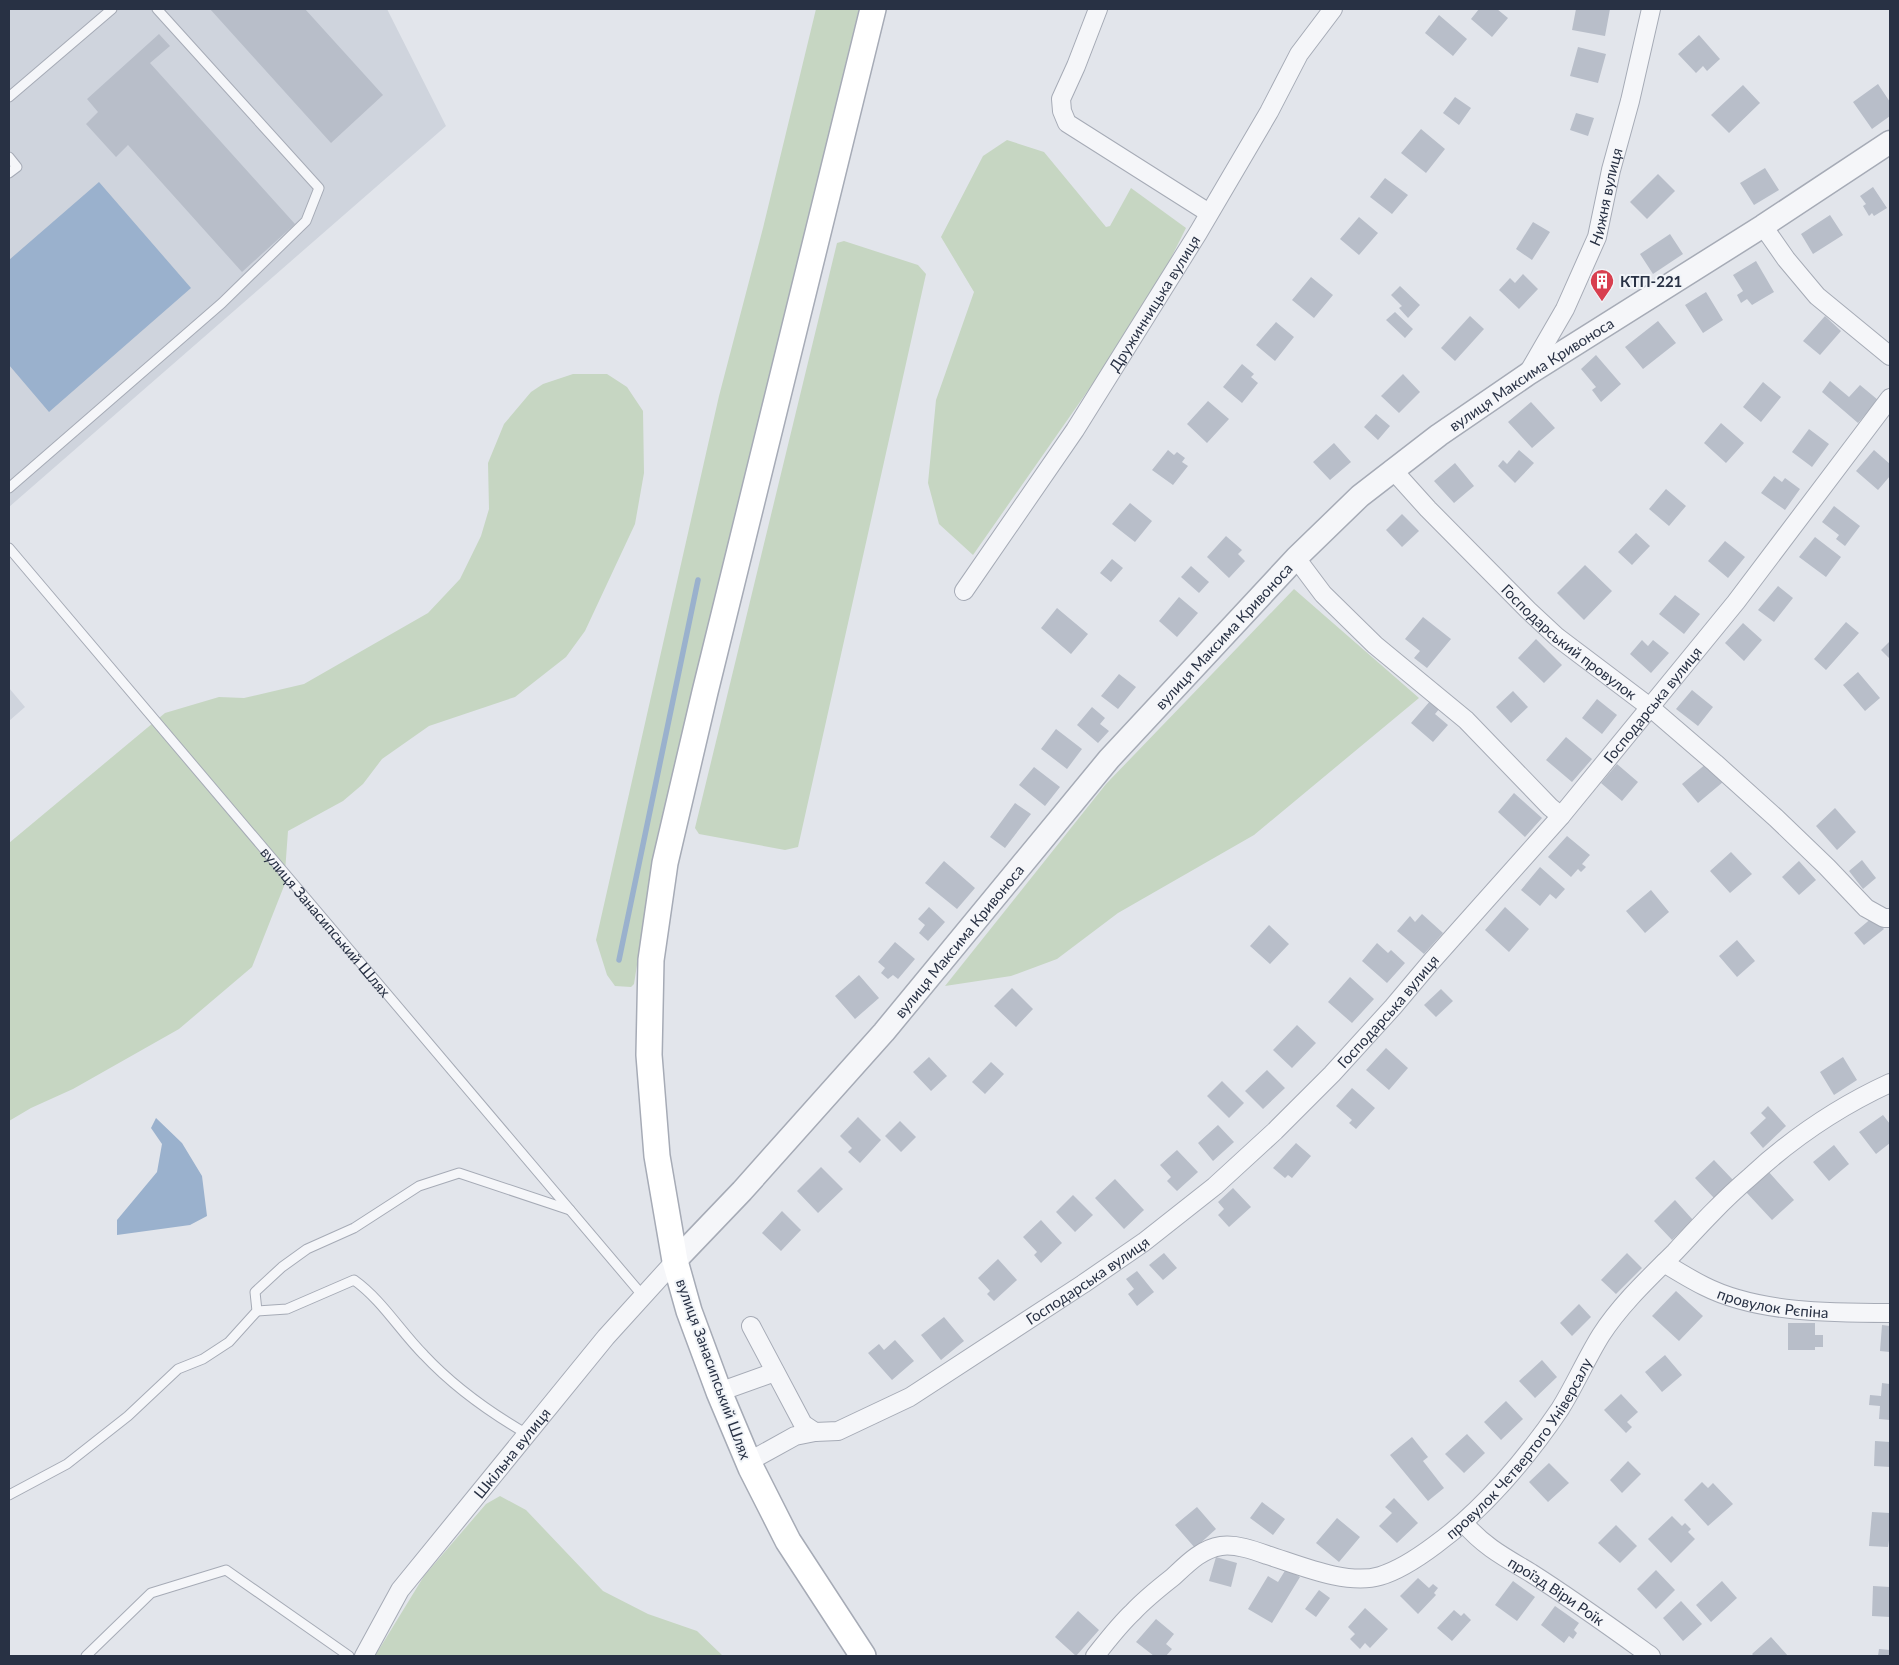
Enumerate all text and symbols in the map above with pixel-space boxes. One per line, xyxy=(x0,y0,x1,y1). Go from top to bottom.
street label: Нижня вулиця xyxy=(1585,146,1626,248)
street label: Дружинницька вулиця xyxy=(1105,232,1203,375)
building icon: КТП-221 xyxy=(1589,268,1615,302)
place label: КТП-221 xyxy=(1620,272,1682,290)
street label: вулиця Максима Кривоноса xyxy=(1446,313,1617,434)
street label: вулиця Максима Кривоноса xyxy=(1151,559,1296,713)
street label: Господарський провулок xyxy=(1498,580,1641,703)
street label: Господарська вулиця xyxy=(1599,643,1705,766)
street label: вулиця Занасипський Шлях xyxy=(257,843,395,1001)
street label: вулиця Максима Кривоноса xyxy=(891,861,1027,1021)
street label: Господарська вулиця xyxy=(1333,951,1442,1071)
street label: Господарська вулиця xyxy=(1022,1233,1153,1328)
street label: вулиця Занасипський Шлях xyxy=(673,1276,755,1462)
street label: провулок Рєпіна xyxy=(1715,1284,1829,1321)
street label: провулок Четвертого Універсалу xyxy=(1442,1355,1595,1542)
street label: Шкільна вулиця xyxy=(470,1404,554,1502)
street label: проїзд Віри Роїк xyxy=(1505,1553,1608,1629)

